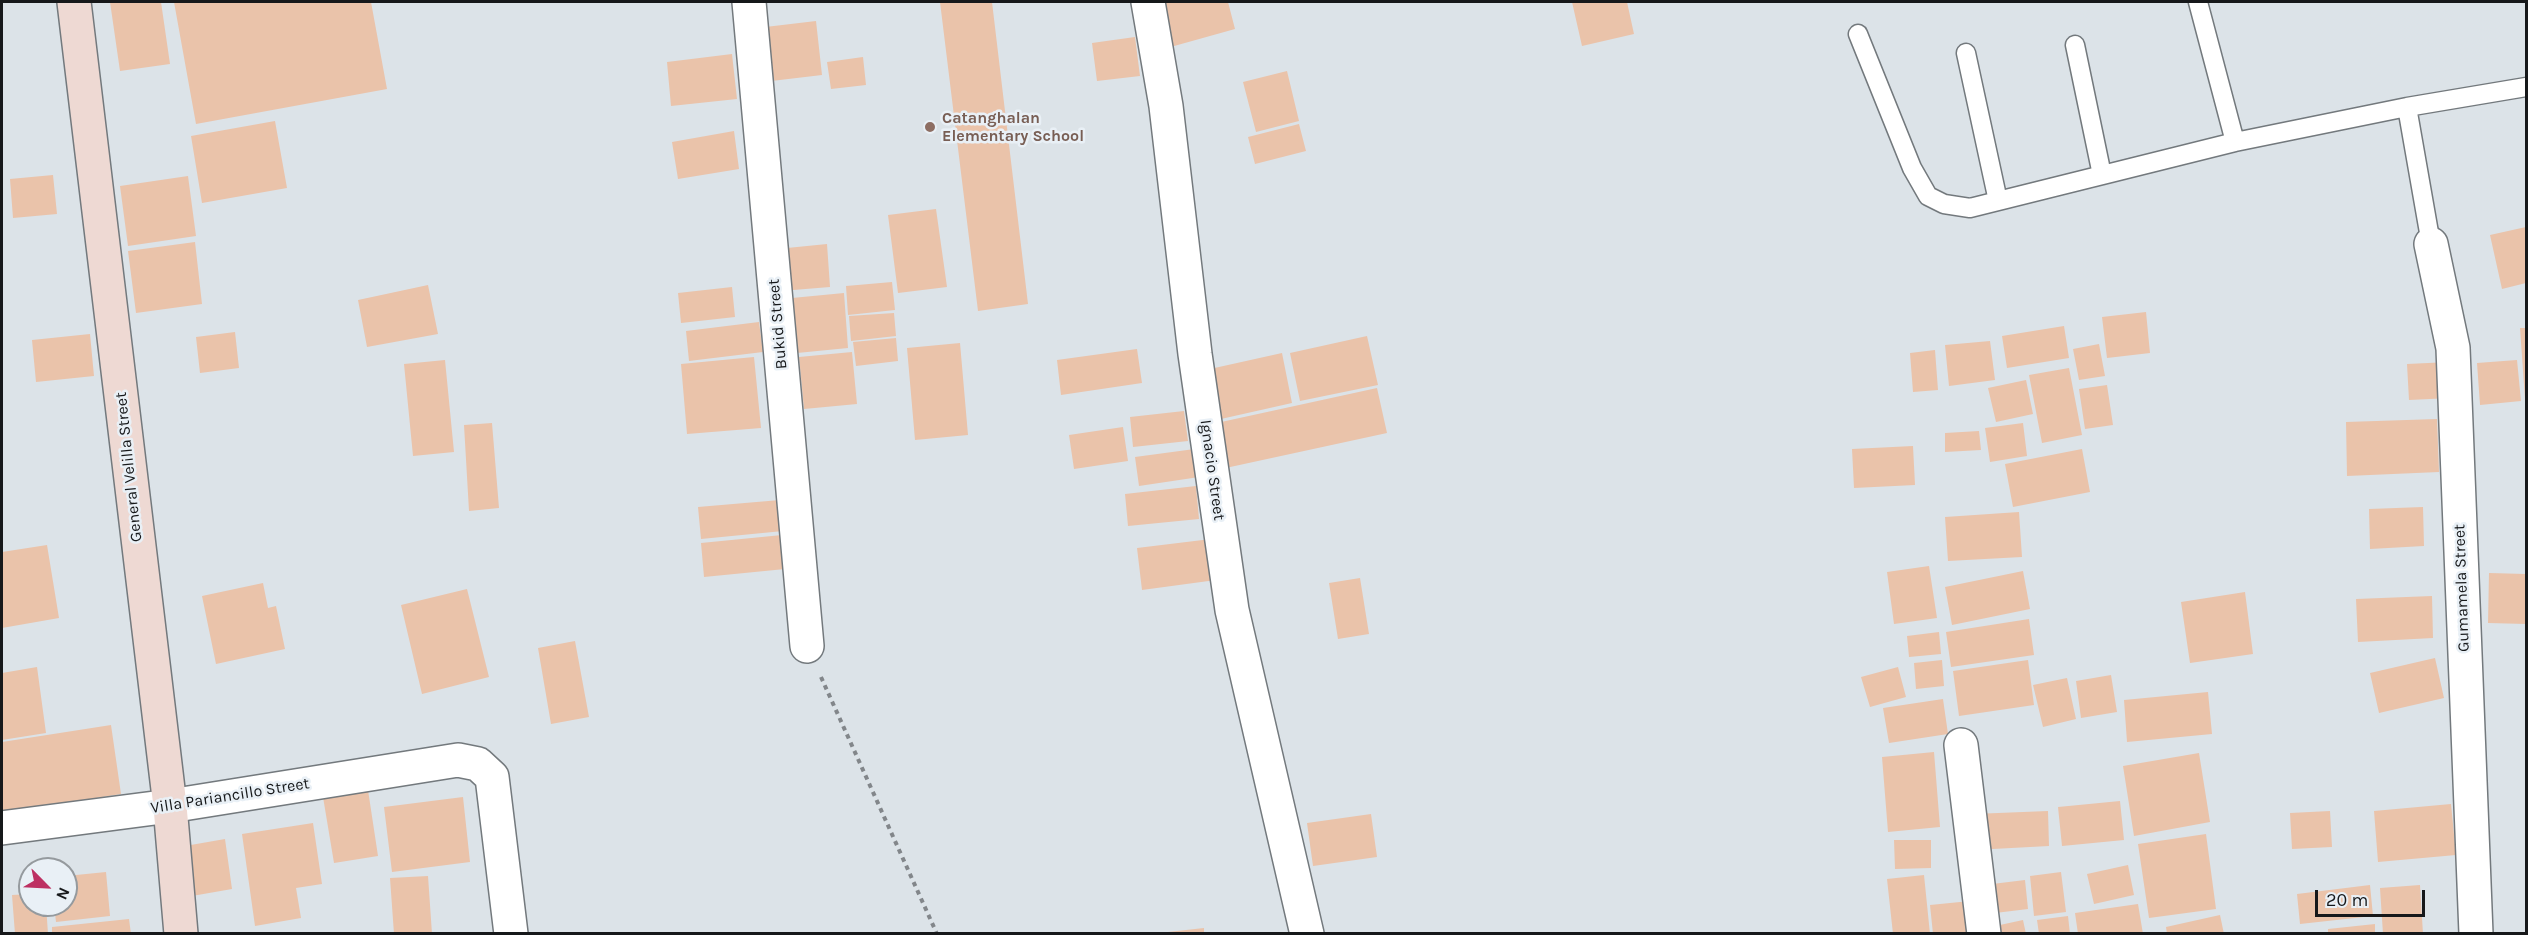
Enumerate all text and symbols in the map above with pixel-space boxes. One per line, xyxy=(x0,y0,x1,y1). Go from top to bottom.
place label: Catanghalan Elementary School xyxy=(942,108,1084,146)
marker: Catanghalan Elementary School xyxy=(923,120,937,134)
street label: Bukid Street xyxy=(764,278,792,370)
street label: General Velilla Street xyxy=(112,391,146,543)
street label: Ignacio Street xyxy=(1195,418,1229,522)
street label: Gumamela Street xyxy=(2450,524,2474,652)
street label: Villa Pariancillo Street xyxy=(149,774,311,818)
north arrow xyxy=(18,857,78,917)
scale bar xyxy=(2318,878,2428,916)
text: N xyxy=(52,885,74,903)
text: 20 m xyxy=(2326,889,2368,911)

